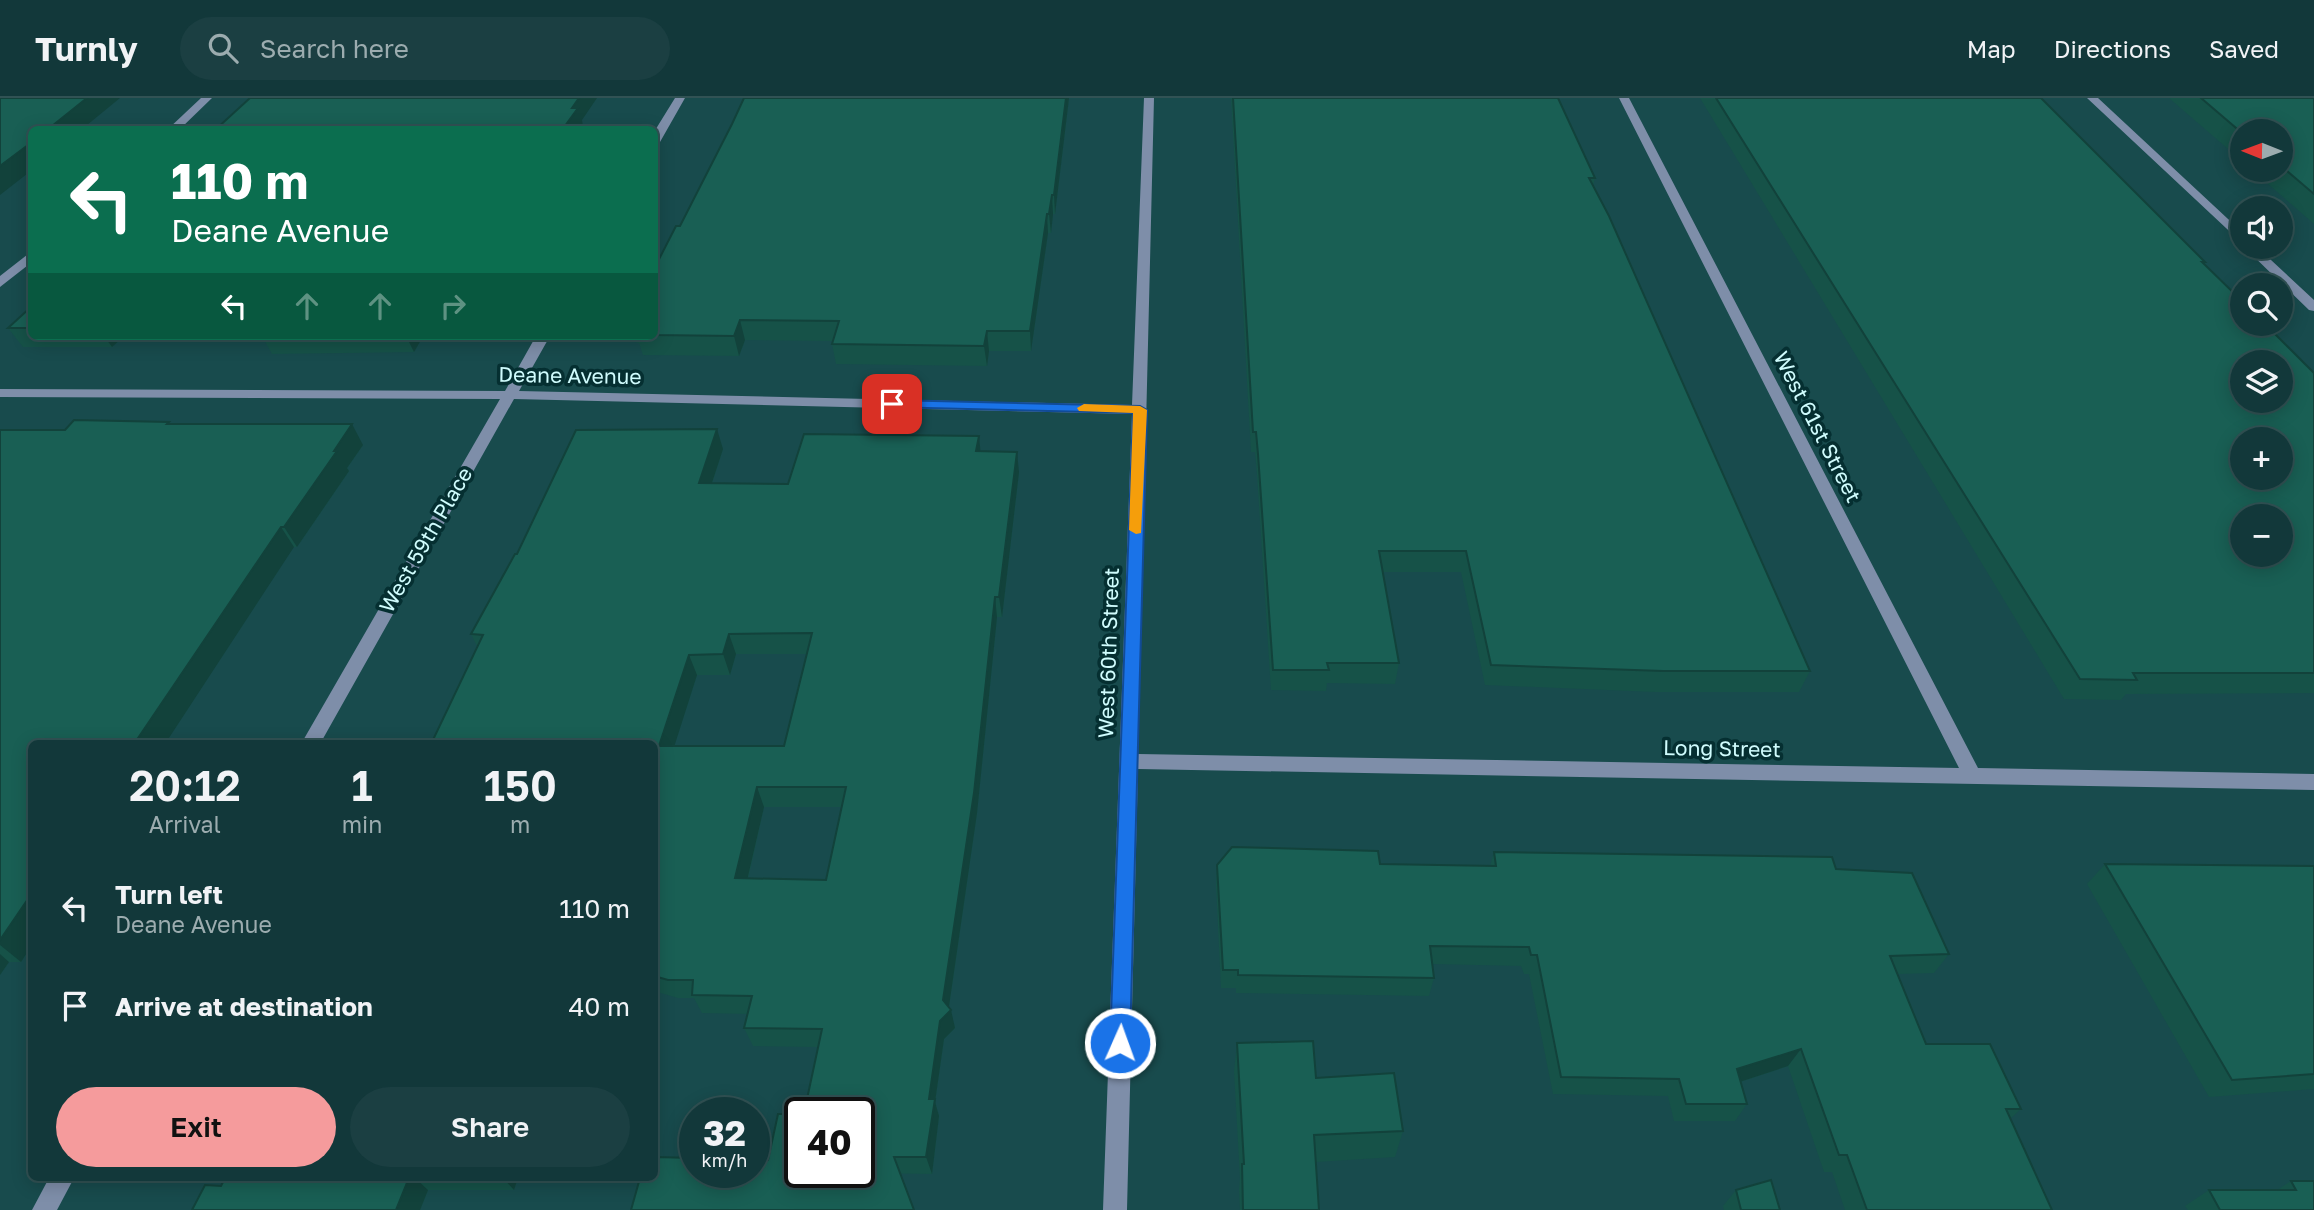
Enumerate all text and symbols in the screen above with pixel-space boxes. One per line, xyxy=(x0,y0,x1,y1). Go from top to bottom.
search box xyxy=(180,17,670,80)
text: Turnly xyxy=(35,29,138,68)
icon: search xyxy=(204,29,242,67)
text: Search here xyxy=(260,33,409,64)
text: Map xyxy=(1967,34,2016,63)
text: Directions xyxy=(2054,34,2171,63)
text: Saved xyxy=(2209,34,2279,63)
north arrow xyxy=(2230,119,2292,182)
map controls xyxy=(2230,119,2293,567)
text: 110 m xyxy=(171,151,308,210)
icon: left xyxy=(56,154,147,245)
button: sound xyxy=(2230,196,2293,259)
text: Deane Avenue xyxy=(171,211,389,249)
button: search xyxy=(2230,273,2293,336)
icon: left xyxy=(215,287,253,325)
icon: ahead xyxy=(288,287,326,325)
icon: ahead xyxy=(361,287,399,325)
icon: right xyxy=(434,287,472,325)
street label: West 61st Street xyxy=(1769,347,1867,506)
button: layers xyxy=(2230,350,2293,413)
street label: Deane Avenue xyxy=(498,361,642,389)
pin xyxy=(862,374,922,434)
icon: arrive xyxy=(873,385,911,423)
button: + xyxy=(2230,427,2293,490)
street label: West 59th Place xyxy=(373,462,477,617)
button: − xyxy=(2230,504,2293,567)
street label: West 60th Street xyxy=(1092,567,1124,739)
street label: Long Street xyxy=(1663,734,1781,762)
text: 20:12 xyxy=(129,760,241,810)
text: 1 xyxy=(352,760,373,810)
text: 150 xyxy=(484,760,557,810)
text: Arrival xyxy=(149,810,221,838)
text: min xyxy=(342,810,382,838)
text: m xyxy=(510,810,530,838)
text: Turn left xyxy=(115,879,223,910)
icon: left xyxy=(56,889,94,927)
text: 110 m xyxy=(559,893,630,924)
text: Deane Avenue xyxy=(115,910,272,938)
icon: arrive xyxy=(56,987,94,1025)
text: Arrive at destination xyxy=(115,991,373,1022)
text: 40 m xyxy=(569,991,630,1022)
position arrow xyxy=(1083,1006,1157,1080)
button: Exit xyxy=(56,1087,336,1167)
button: Share xyxy=(350,1087,630,1167)
speed limit sign: 40 xyxy=(784,1097,875,1188)
text: 32 xyxy=(703,1112,746,1154)
text: km/h xyxy=(702,1149,747,1171)

